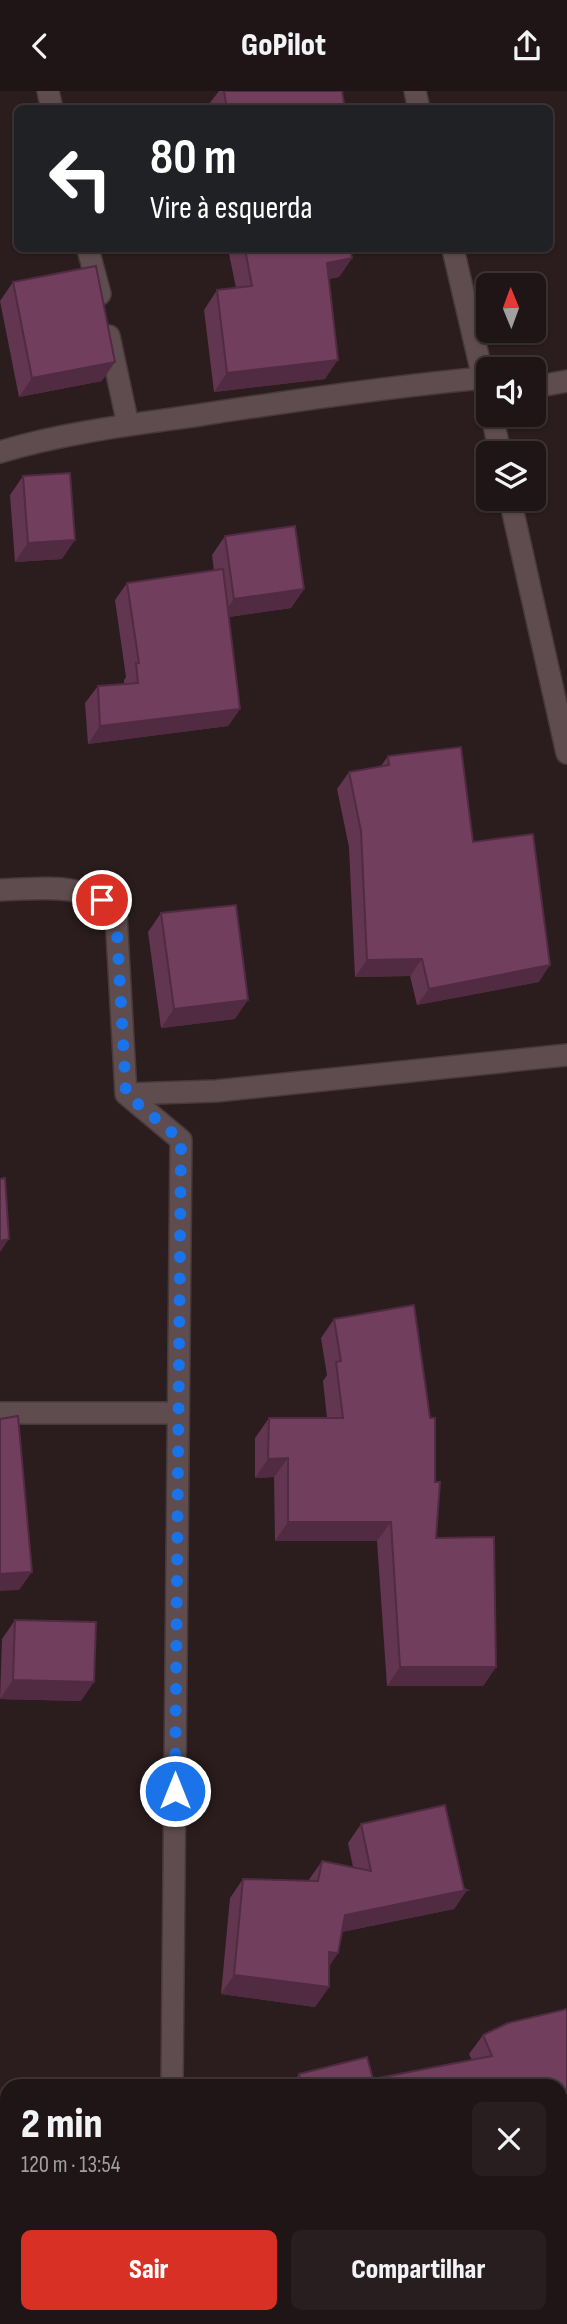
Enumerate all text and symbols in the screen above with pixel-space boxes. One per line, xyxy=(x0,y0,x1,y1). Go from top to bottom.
text: GoPilot xyxy=(241,26,326,65)
icon: back xyxy=(21,27,59,65)
icon: share xyxy=(508,27,546,65)
text: 80 m xyxy=(150,129,237,188)
icon: left xyxy=(35,133,126,224)
text: Vire à esquerda xyxy=(150,189,313,228)
north arrow xyxy=(476,273,546,343)
map controls xyxy=(476,273,546,511)
button: sound xyxy=(476,357,546,427)
button: layers xyxy=(476,441,546,511)
pin xyxy=(72,870,132,930)
icon: arrive xyxy=(83,881,121,919)
position arrow xyxy=(138,1754,212,1828)
text: 2 min xyxy=(21,2099,102,2150)
button: close xyxy=(472,2102,546,2176)
text: 120 m · 13:54 xyxy=(21,2151,120,2179)
button: Sair xyxy=(21,2230,277,2310)
button: Compartilhar xyxy=(291,2230,546,2310)

